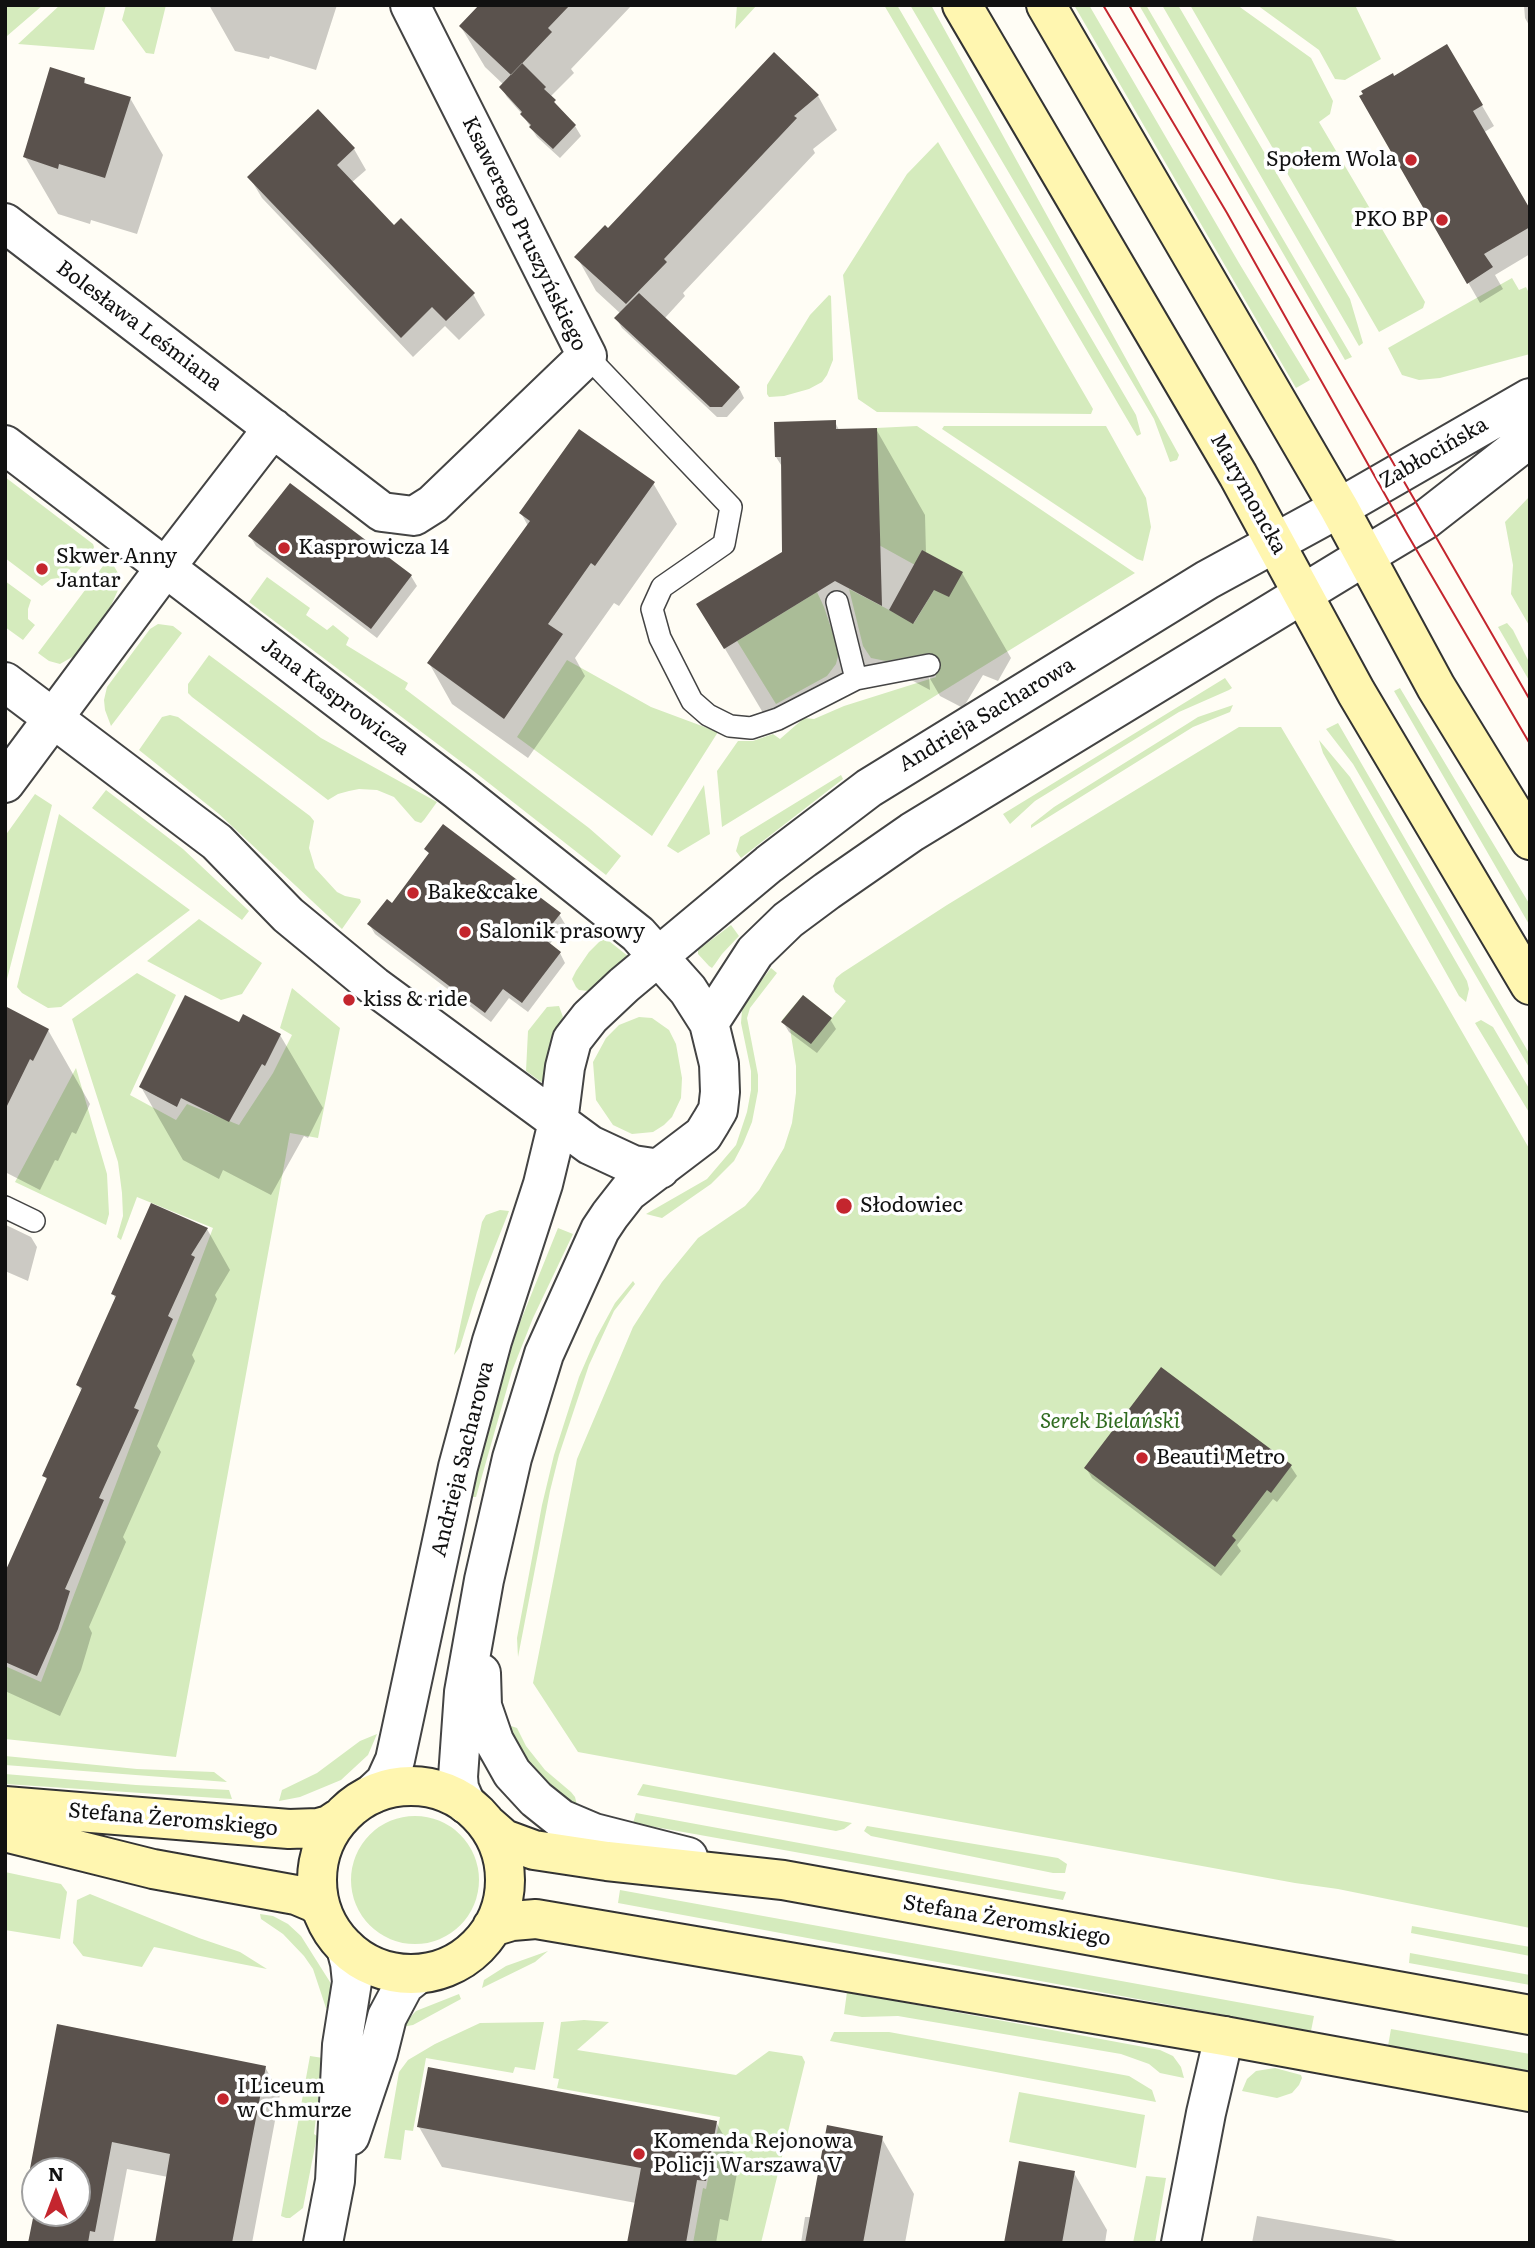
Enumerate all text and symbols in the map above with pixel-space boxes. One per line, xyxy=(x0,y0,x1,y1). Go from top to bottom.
street label: Ksawerego Pruszyńskiego xyxy=(456,113,592,355)
place label: Społem Wola xyxy=(1266,147,1397,173)
marker: Społem Wola xyxy=(1403,152,1419,168)
place label: PKO BP xyxy=(1354,207,1428,233)
marker: PKO BP xyxy=(1434,212,1450,228)
street label: Bolesława Leśmiana xyxy=(51,256,227,396)
street label: Zabłocińska xyxy=(1375,412,1493,494)
street label: Marymoncka xyxy=(1204,429,1292,559)
place label: Kasprowicza 14 xyxy=(298,535,449,561)
marker: Kasprowicza 14 xyxy=(276,540,292,556)
place label: Skwer Anny Jantar xyxy=(56,544,177,594)
marker: Skwer Anny Jantar xyxy=(34,561,50,577)
street label: Jana Kasprowicza xyxy=(256,633,414,761)
street label: Andrieja Sacharowa xyxy=(894,652,1080,778)
place label: Bake&cake xyxy=(427,880,538,906)
marker: Bake&cake xyxy=(405,885,421,901)
place label: Salonik prasowy xyxy=(479,919,645,945)
marker: Salonik prasowy xyxy=(457,924,473,940)
place label: kiss & ride xyxy=(363,987,468,1013)
marker: kiss & ride xyxy=(341,992,357,1008)
place label: Słodowiec xyxy=(860,1193,963,1219)
marker: Słodowiec xyxy=(834,1196,854,1216)
street label: Andrieja Sacharowa xyxy=(426,1358,500,1560)
park label: Serek Bielański xyxy=(1040,1409,1180,1435)
place label: Beauti Metro xyxy=(1156,1445,1285,1471)
marker: Beauti Metro xyxy=(1134,1450,1150,1466)
street label: Stefana Żeromskiego xyxy=(67,1798,279,1842)
street label: Stefana Żeromskiego xyxy=(901,1890,1113,1952)
place label: I Liceum w Chmurze xyxy=(237,2074,352,2124)
marker: I Liceum w Chmurze xyxy=(215,2091,231,2107)
place label: Komenda Rejonowa Policji Warszawa V xyxy=(653,2129,853,2179)
marker: Komenda Rejonowa Policji Warszawa V xyxy=(631,2146,647,2162)
north arrow xyxy=(21,2157,91,2227)
text: N xyxy=(48,2159,64,2187)

